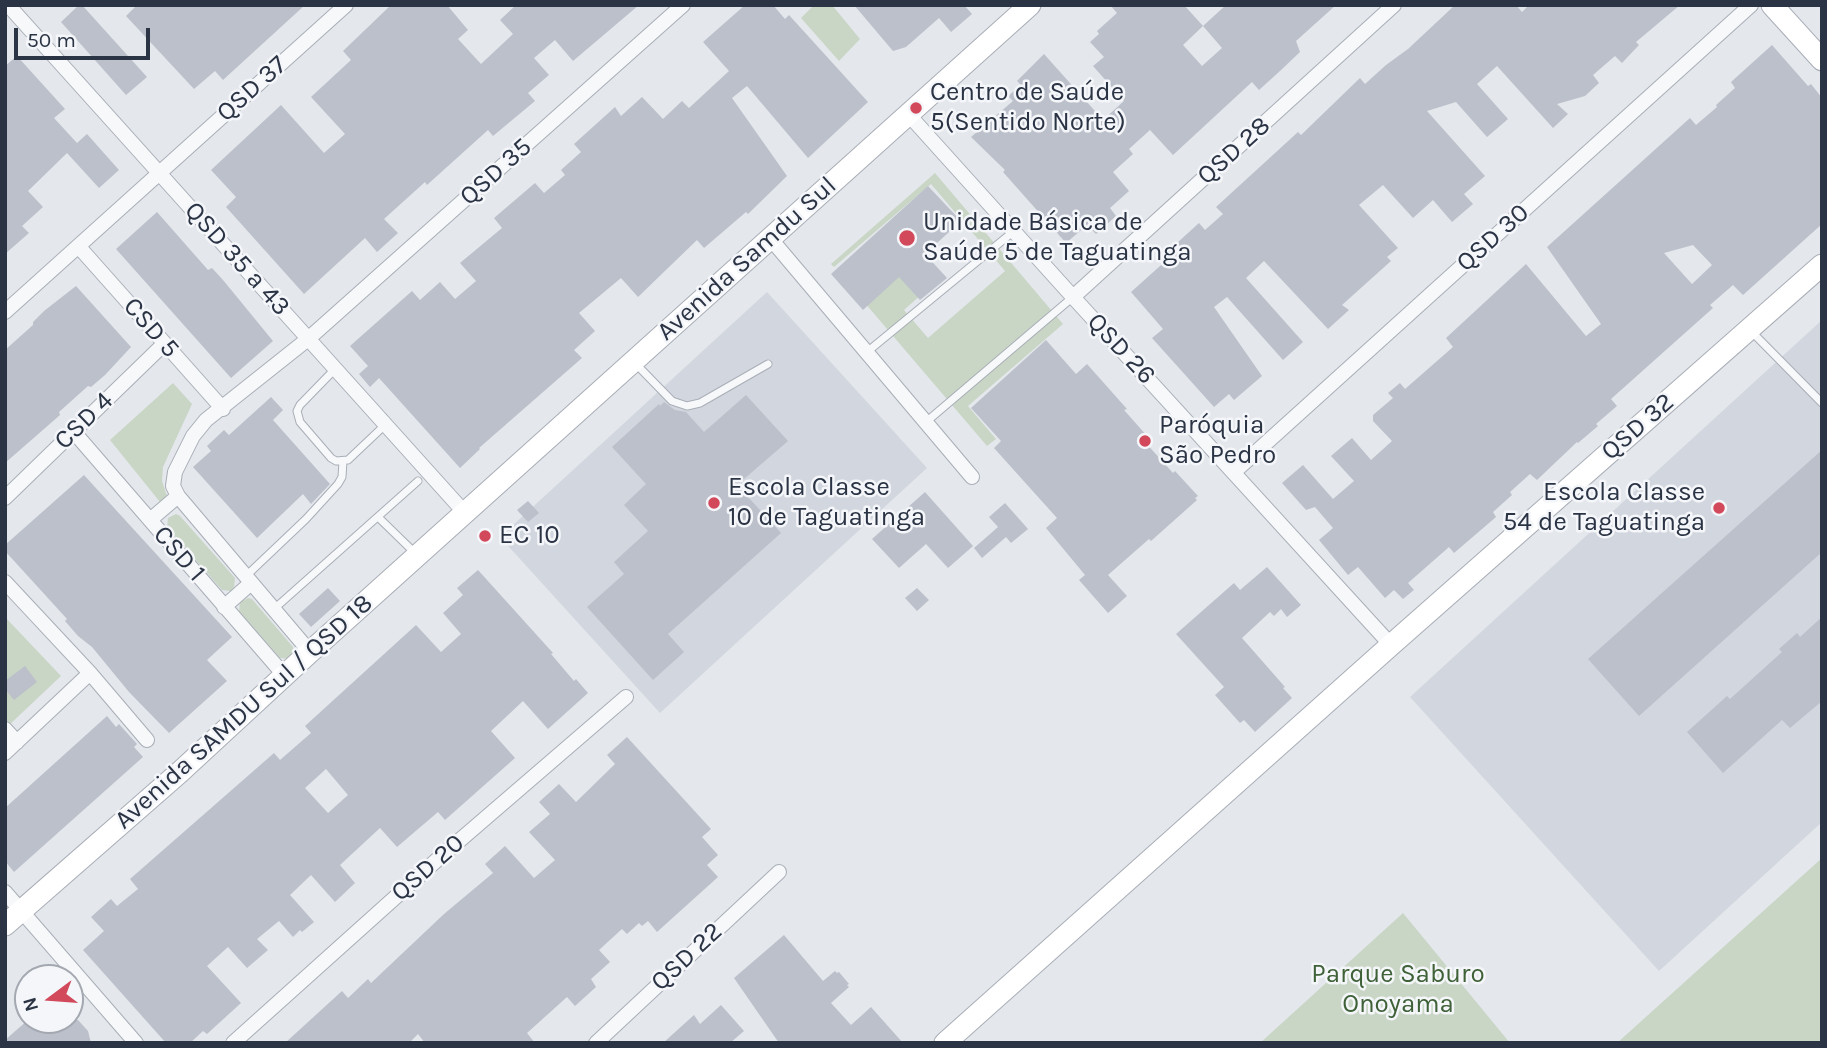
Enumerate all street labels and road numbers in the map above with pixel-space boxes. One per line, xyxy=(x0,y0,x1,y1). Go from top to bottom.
street label: QSD 37 xyxy=(211,49,293,129)
street label: QSD 28 xyxy=(1191,110,1277,192)
street label: QSD 35 xyxy=(454,132,538,212)
street label: Avenida Samdu Sul xyxy=(651,170,843,348)
street label: QSD 35 a 43 xyxy=(178,196,296,322)
street label: QSD 30 xyxy=(1450,197,1536,279)
street label: CSD 5 xyxy=(116,291,186,365)
street label: QSD 26 xyxy=(1080,307,1162,391)
street label: CSD 4 xyxy=(48,386,120,456)
street label: QSD 32 xyxy=(1595,387,1681,467)
street label: CSD 1 xyxy=(146,520,212,588)
street label: Avenida SAMDU Sul / QSD 18 xyxy=(109,588,379,836)
street label: QSD 20 xyxy=(385,828,471,908)
street label: QSD 22 xyxy=(645,916,729,998)

